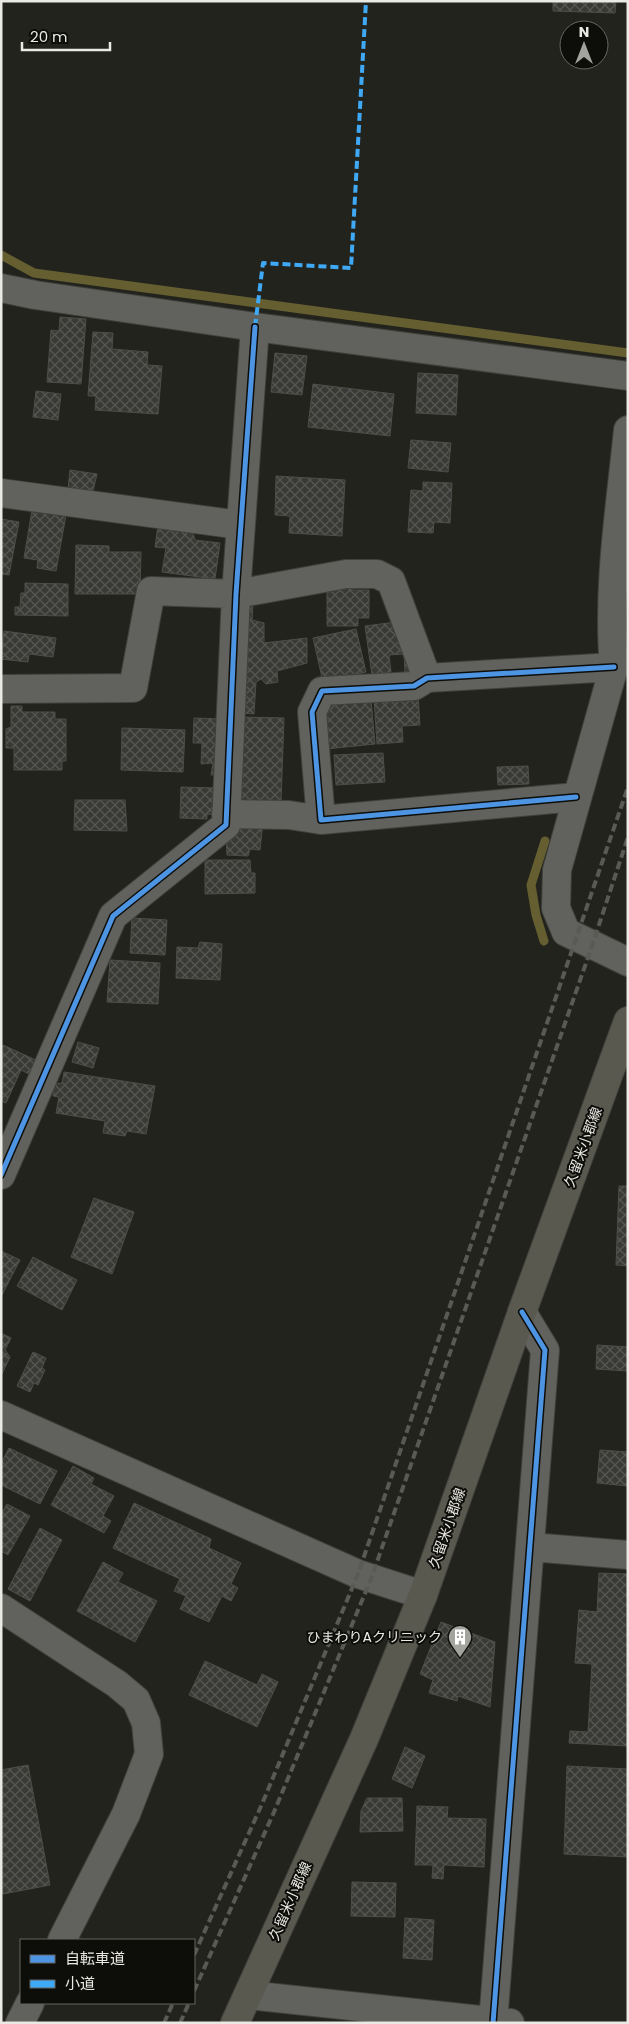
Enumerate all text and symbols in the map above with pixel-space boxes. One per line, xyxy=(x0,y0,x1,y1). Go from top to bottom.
scale bar xyxy=(22,20,110,52)
north arrow xyxy=(559,20,609,70)
text: N xyxy=(579,22,589,42)
text: 20 m xyxy=(30,26,68,47)
street label: 久留米小郡線 xyxy=(559,1104,607,1190)
street label: 久留米小郡線 xyxy=(424,1485,470,1571)
building icon: ひまわりAクリニック xyxy=(447,1624,473,1658)
place label: ひまわりAクリニック xyxy=(307,1627,442,1647)
street label: 久留米小郡線 xyxy=(264,1859,316,1943)
legend xyxy=(20,1939,195,2004)
text: 自転車道 xyxy=(65,1948,125,1969)
text: 小道 xyxy=(65,1973,95,1994)

